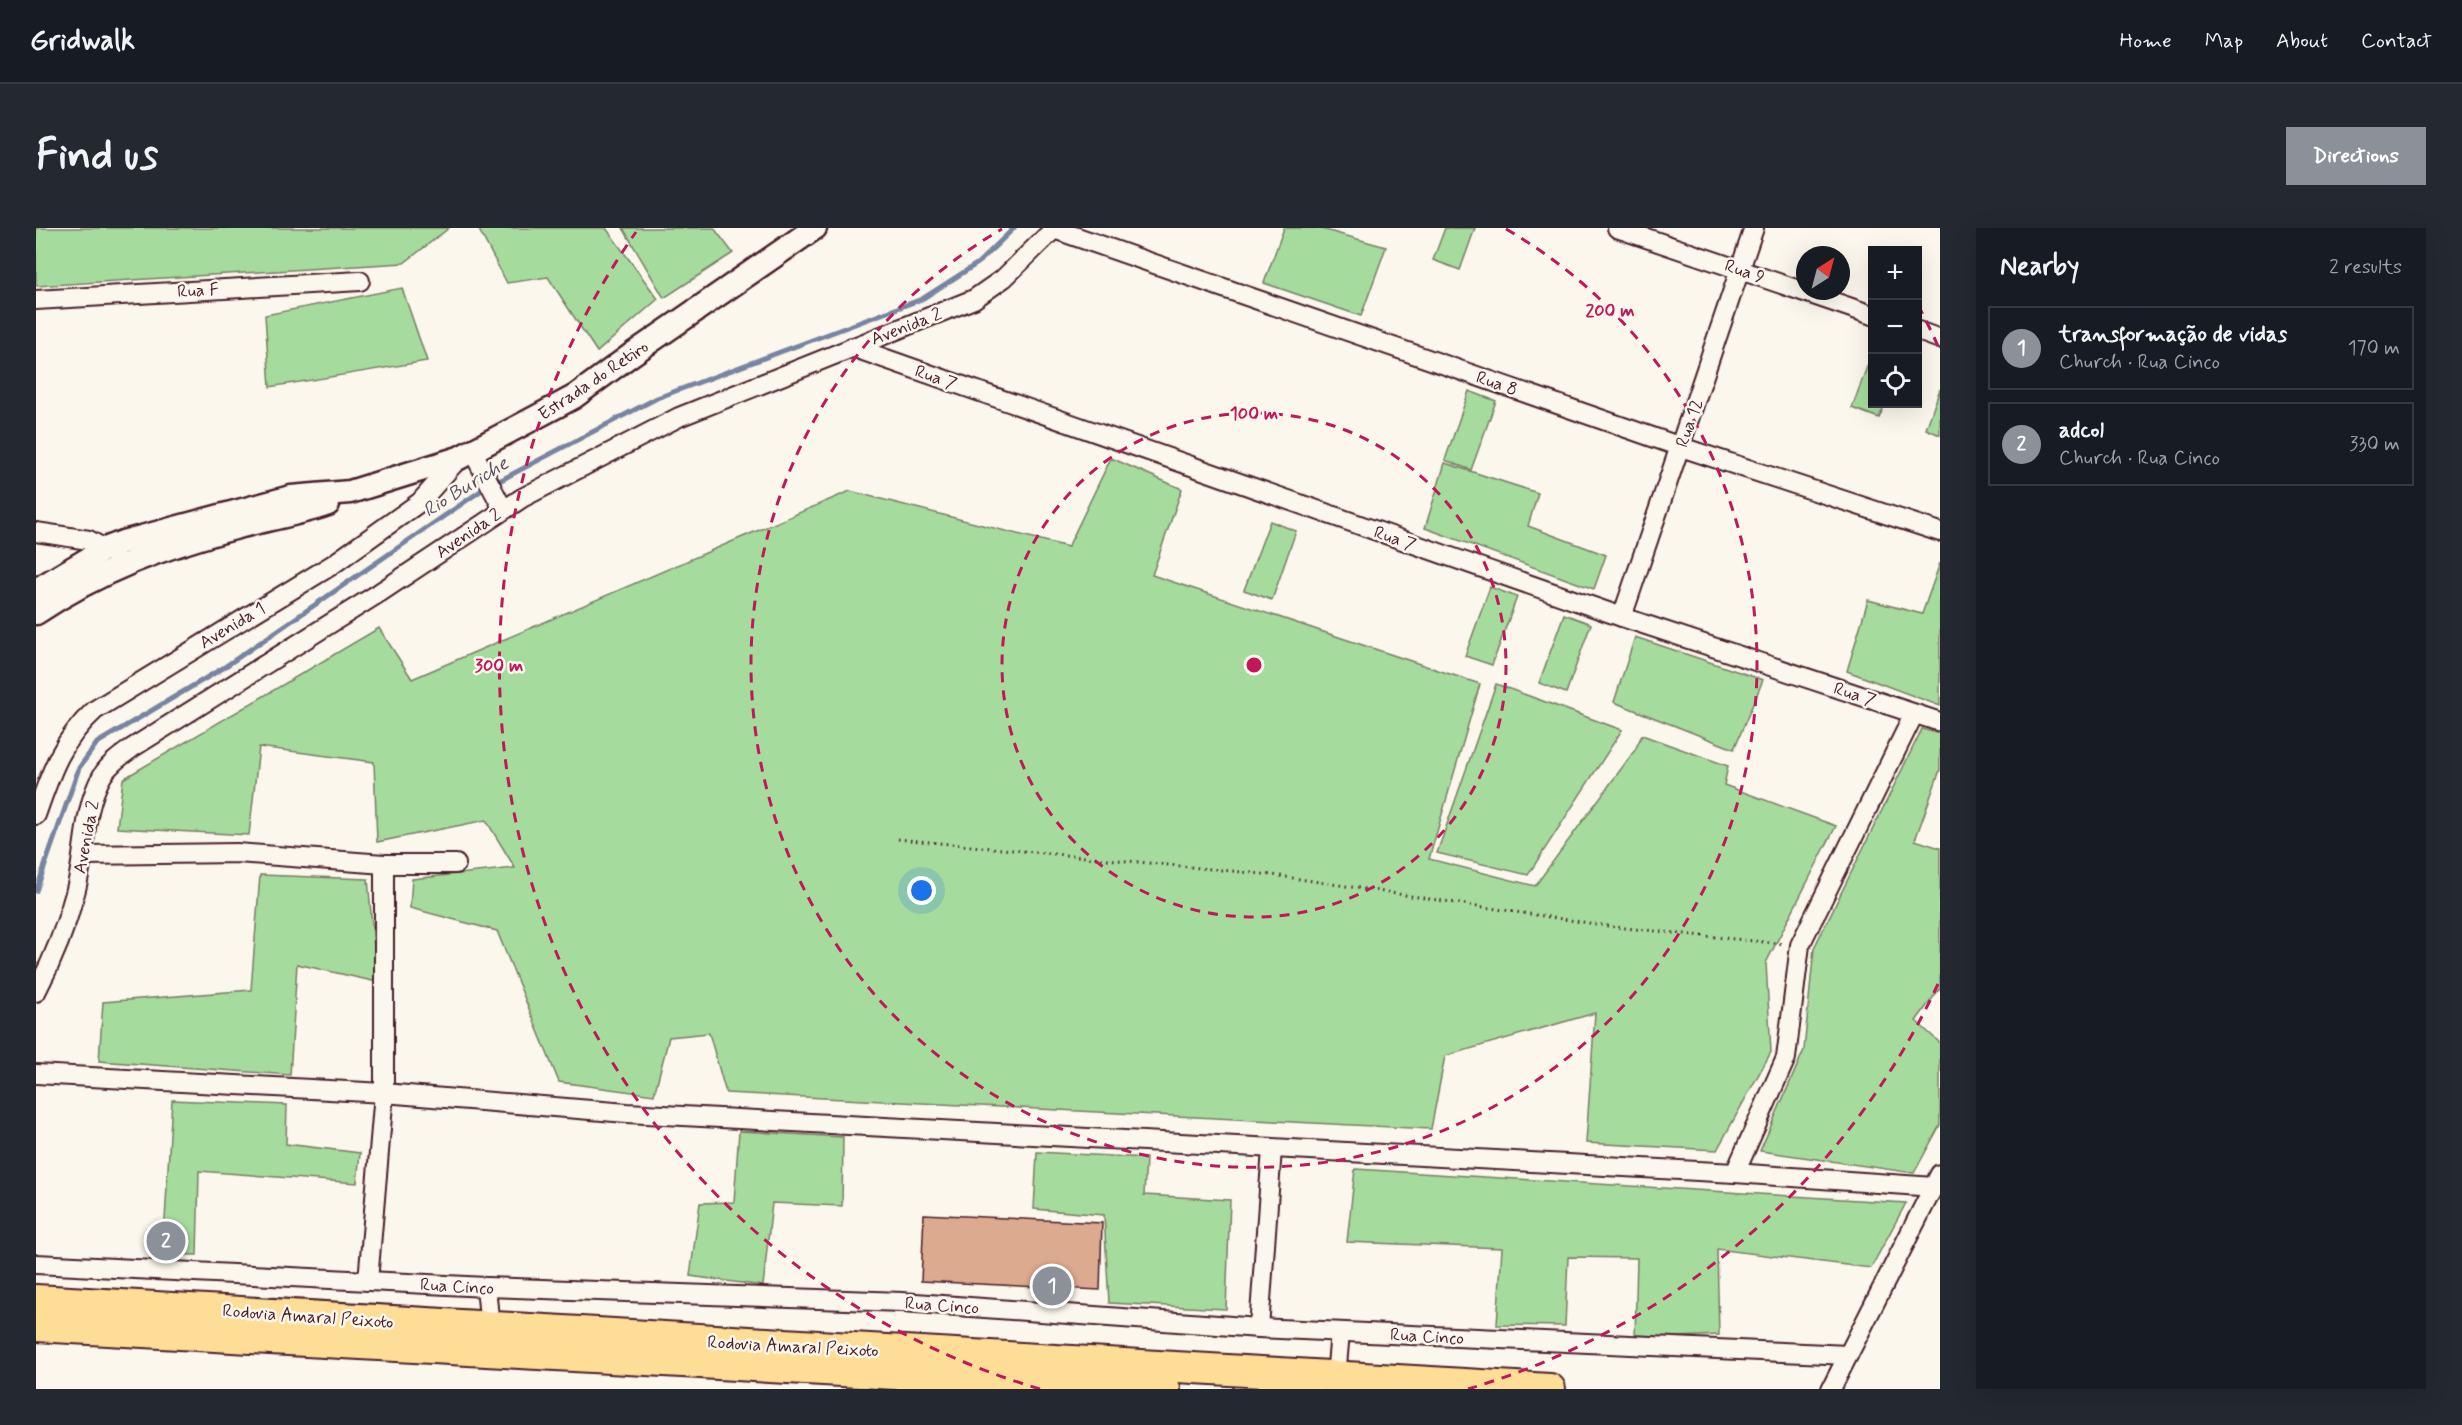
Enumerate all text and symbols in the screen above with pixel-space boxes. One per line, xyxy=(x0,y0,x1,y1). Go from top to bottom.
text: Gridwalk xyxy=(30,23,135,60)
text: Home xyxy=(2120,27,2172,55)
text: Map xyxy=(2205,27,2243,55)
text: About xyxy=(2276,27,2328,55)
text: Contact xyxy=(2361,27,2432,55)
button: Directions xyxy=(2286,127,2426,185)
text: Find us xyxy=(36,129,158,184)
north arrow xyxy=(1796,246,1850,300)
map controls xyxy=(1868,246,1922,408)
button: + xyxy=(1868,246,1922,300)
text: Nearby xyxy=(2000,250,2079,284)
street label: Rua 9 xyxy=(1721,254,1768,290)
text: 2 results xyxy=(2329,254,2402,281)
street label: Rua F xyxy=(177,278,220,304)
text: 200 m xyxy=(1585,299,1635,323)
button: − xyxy=(1868,300,1922,354)
street label: Avenida 2 xyxy=(867,302,945,351)
text: transformação de vidas xyxy=(2059,321,2287,349)
street label: Estrada do Retiro xyxy=(534,335,653,427)
text: 1 xyxy=(2017,335,2026,362)
text: 170 m xyxy=(2348,335,2400,362)
text: Church · Rua Cinco xyxy=(2059,349,2220,376)
button: locate xyxy=(1868,354,1922,408)
street label: Rua 7 xyxy=(911,360,960,396)
street label: Rua 8 xyxy=(1473,366,1521,402)
street label: Rua 12 xyxy=(1670,396,1709,451)
text: 100 m xyxy=(1230,402,1278,426)
text: adcol xyxy=(2059,417,2104,445)
text: 2 xyxy=(2017,431,2026,458)
text: 330 m xyxy=(2349,431,2400,458)
text: Church · Rua Cinco xyxy=(2059,445,2220,472)
water label: Rio Buriche xyxy=(418,450,515,524)
street label: Avenida 2 xyxy=(431,503,506,564)
street label: Rua 7 xyxy=(1370,521,1419,557)
street label: Avenida 1 xyxy=(195,597,270,655)
text: 300 m xyxy=(475,654,523,678)
centre of rings xyxy=(1244,655,1264,675)
street label: Rua 7 xyxy=(1830,677,1879,713)
street label: Avenida 2 xyxy=(68,798,106,876)
your location xyxy=(907,876,936,905)
pin: 2 xyxy=(146,1218,186,1264)
pin: 1 xyxy=(1032,1264,1072,1308)
street label: Rua Cinco xyxy=(419,1273,495,1301)
street label: Rua Cinco xyxy=(904,1291,980,1321)
street label: Rodovia Amaral Peixoto xyxy=(222,1299,394,1335)
street label: Rua Cinco xyxy=(1389,1323,1465,1351)
street label: Rodovia Amaral Peixoto xyxy=(707,1331,879,1363)

